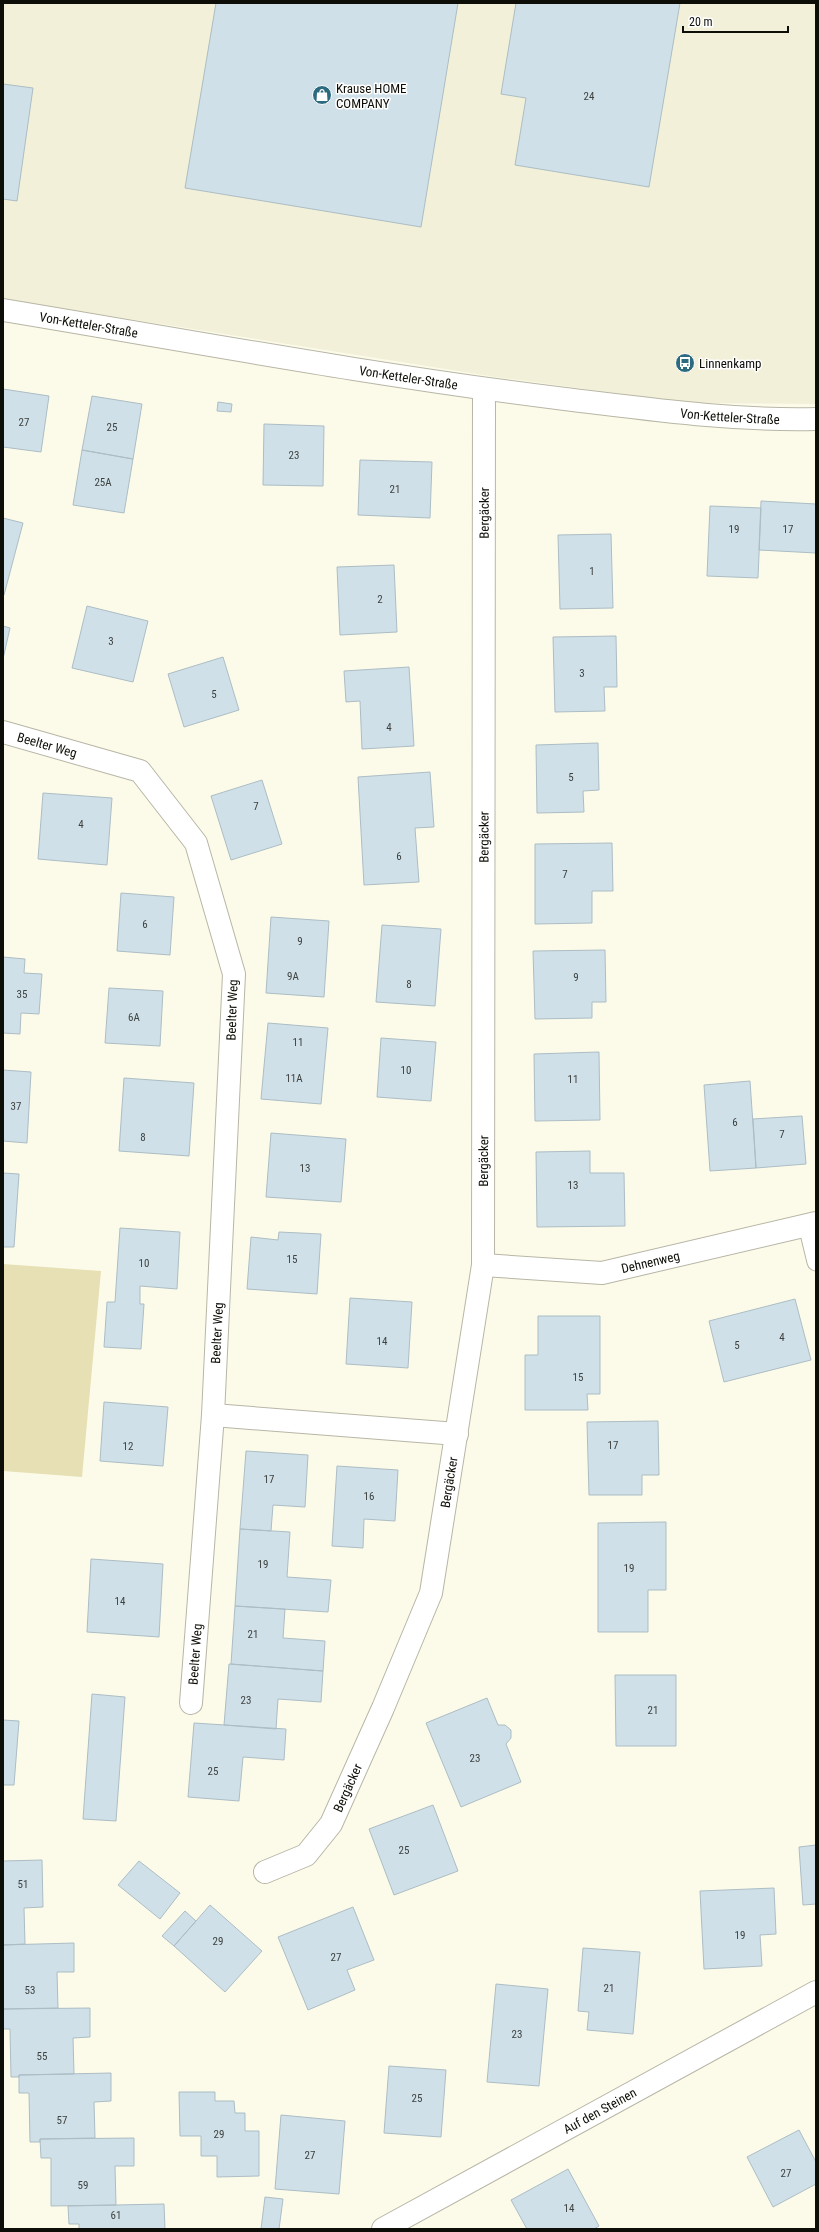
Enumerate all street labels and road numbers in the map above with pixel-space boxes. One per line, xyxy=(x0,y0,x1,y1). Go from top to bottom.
street label: Von-Ketteler-Straße xyxy=(38,309,139,340)
street label: Von-Ketteler-Straße xyxy=(358,362,459,392)
street label: Von-Ketteler-Straße xyxy=(680,405,780,427)
street label: Bergäcker xyxy=(476,487,491,539)
street label: Beelter Weg xyxy=(16,729,79,760)
street label: Bergäcker xyxy=(476,811,491,863)
street label: Beelter Weg xyxy=(223,979,241,1041)
street label: Bergäcker xyxy=(476,1135,491,1187)
street label: Dehnenweg xyxy=(620,1248,681,1276)
street label: Beelter Weg xyxy=(208,1302,226,1364)
street label: Bergäcker xyxy=(437,1456,460,1509)
street label: Beelter Weg xyxy=(185,1623,205,1685)
street label: Bergäcker xyxy=(330,1761,365,1814)
street label: Auf den Steinen xyxy=(561,2084,639,2136)

